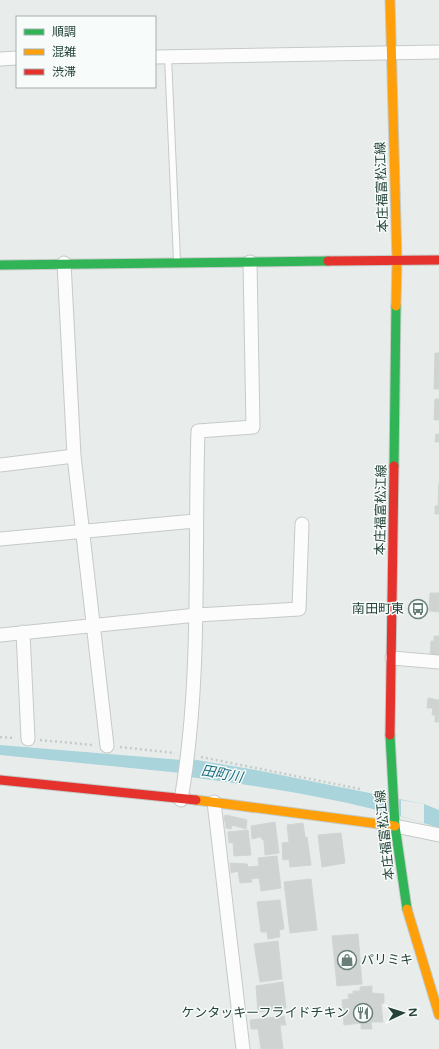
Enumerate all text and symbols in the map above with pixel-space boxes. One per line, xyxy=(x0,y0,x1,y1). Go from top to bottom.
legend xyxy=(16,16,156,88)
text: 順調 xyxy=(52,25,76,39)
text: 混雑 xyxy=(52,45,76,59)
text: 渋滞 xyxy=(52,65,76,79)
street label: 本庄福富松江線 xyxy=(372,141,392,233)
street label: 本庄福富松江線 xyxy=(372,464,390,556)
bus stop icon: 南田町東 xyxy=(407,598,429,620)
place label: 南田町東 xyxy=(352,601,404,617)
water label: 田町川 xyxy=(200,762,246,786)
street label: 本庄福富松江線 xyxy=(372,789,398,881)
shop icon: パリミキ xyxy=(336,949,358,971)
place label: パリミキ xyxy=(361,952,413,968)
north arrow xyxy=(383,993,423,1033)
restaurant icon: ケンタッキーフライドチキン xyxy=(352,1002,374,1024)
place label: ケンタッキーフライドチキン xyxy=(182,1005,349,1021)
text: N xyxy=(406,1007,419,1017)

